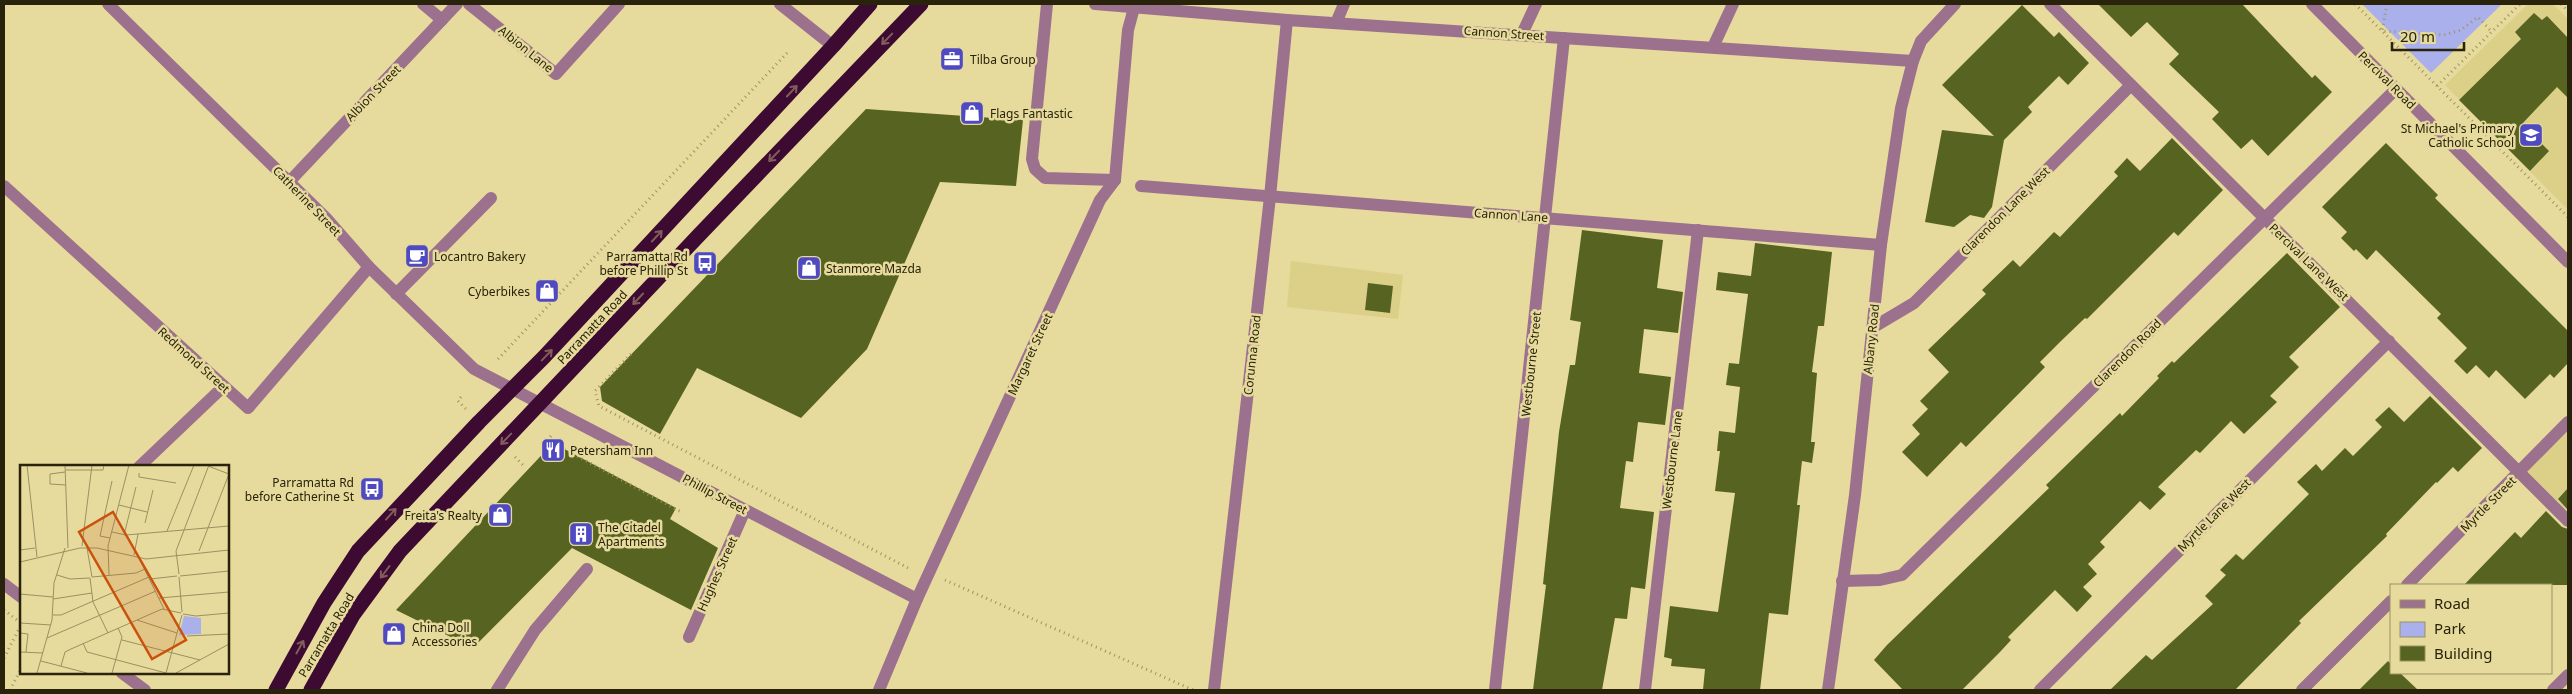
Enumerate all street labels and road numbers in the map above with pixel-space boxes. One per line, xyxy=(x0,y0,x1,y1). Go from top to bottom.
street label: Albion Lane xyxy=(495,22,557,77)
street label: Cannon Street xyxy=(1463,22,1545,44)
street label: Percival Road xyxy=(2354,47,2420,113)
street label: Albion Street xyxy=(342,61,405,125)
street label: Catherine Street xyxy=(269,162,345,240)
street label: Clarendon Lane West xyxy=(1957,162,2054,259)
street label: Cannon Lane xyxy=(1473,204,1549,226)
street label: Percival Lane West xyxy=(2265,220,2353,305)
street label: Parramatta Road xyxy=(553,286,631,368)
street label: Albany Road xyxy=(1859,303,1883,375)
street label: Margaret Street xyxy=(1003,309,1057,398)
street label: Westbourne Street xyxy=(1517,310,1545,417)
street label: Corunna Road xyxy=(1239,314,1265,396)
street label: Clarendon Road xyxy=(2089,315,2165,391)
street label: Redmond Street xyxy=(154,323,234,397)
street label: Westbourne Lane xyxy=(1658,409,1687,510)
street label: Phillip Street xyxy=(680,470,751,518)
street label: Myrtle Street xyxy=(2456,472,2520,536)
street label: Myrtle Lane West xyxy=(2174,474,2255,555)
street label: Hughes Street xyxy=(693,533,741,614)
street label: Parramatta Road xyxy=(294,590,358,680)

